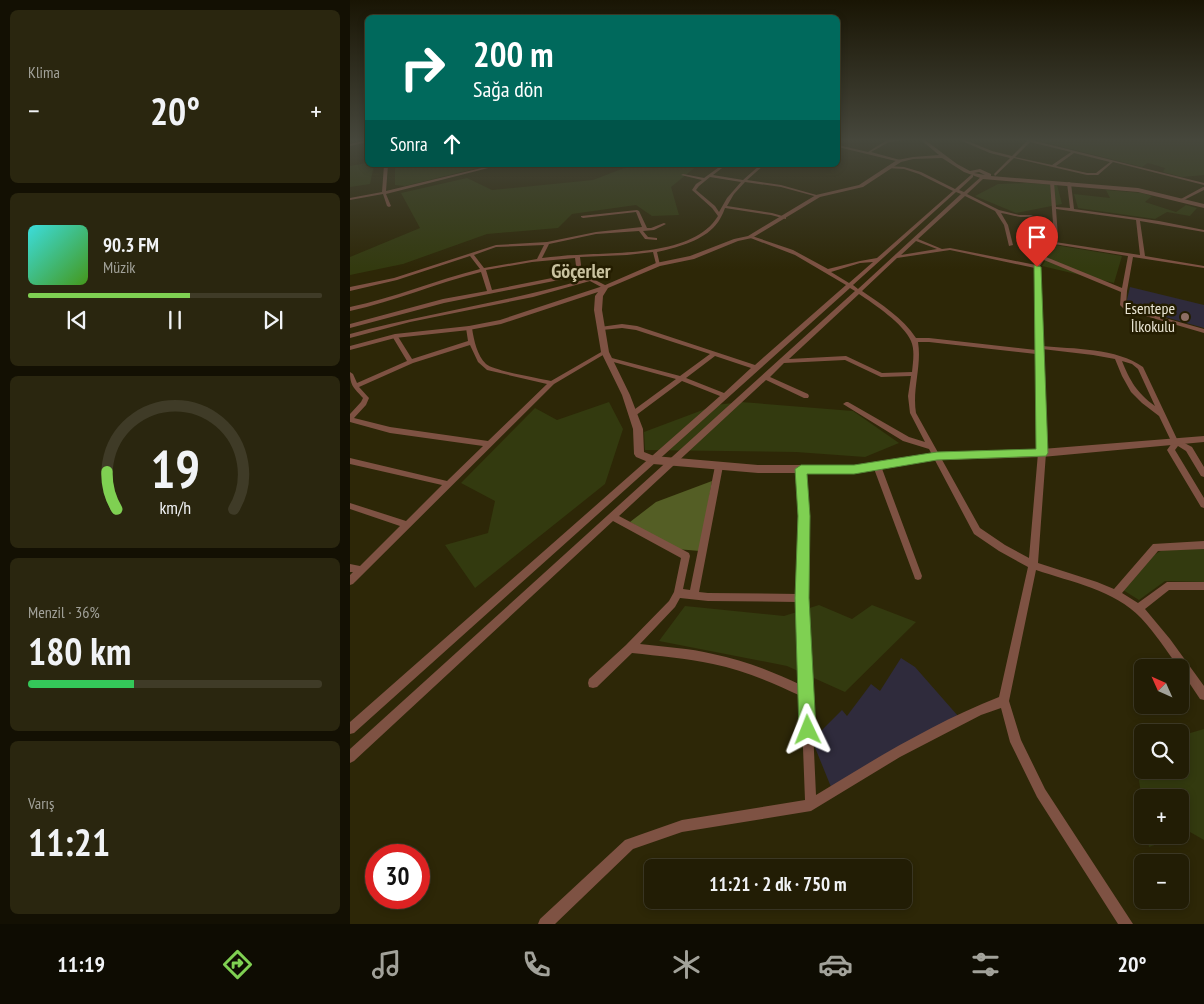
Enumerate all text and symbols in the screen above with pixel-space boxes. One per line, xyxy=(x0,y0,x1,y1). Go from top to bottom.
text: 200 m xyxy=(473,31,554,77)
icon: right xyxy=(390,35,455,100)
text: Klima xyxy=(28,62,60,82)
text: Sağa dön xyxy=(473,75,543,103)
text: 20° xyxy=(150,86,200,135)
text: − xyxy=(28,92,40,129)
text: + xyxy=(310,92,322,129)
icon: ahead xyxy=(438,130,466,158)
text: Sonra xyxy=(390,132,428,156)
pin xyxy=(1016,216,1058,267)
icon: arrive xyxy=(1023,223,1051,251)
text: 90.3 FM xyxy=(103,233,159,257)
text: Müzik xyxy=(103,257,136,277)
district label: Göçerler xyxy=(551,258,611,284)
place label: Esentepe İlkokulu xyxy=(1125,298,1175,336)
icon: previous xyxy=(63,306,91,334)
icon: pause xyxy=(161,306,189,334)
icon: next xyxy=(259,306,287,334)
marker: Esentepe İlkokulu xyxy=(1179,311,1191,323)
text: 19 xyxy=(150,435,200,502)
text: km/h xyxy=(159,496,191,519)
text: Menzil · 36% xyxy=(28,602,100,622)
text: 180 km xyxy=(28,626,131,675)
north arrow xyxy=(1134,659,1189,714)
map controls xyxy=(1134,659,1189,909)
position arrow xyxy=(781,703,833,755)
button: search xyxy=(1134,724,1189,779)
button: + xyxy=(1134,789,1189,844)
text: Varış xyxy=(28,793,54,813)
text: 11:21 xyxy=(28,817,110,866)
speed limit sign: 30 xyxy=(365,844,430,909)
button: − xyxy=(1134,854,1189,909)
text: 11:21 · 2 dk · 750 m xyxy=(709,872,847,896)
icon: directions xyxy=(220,947,255,982)
icon: music xyxy=(369,947,404,982)
icon: phone xyxy=(519,947,554,982)
icon: climate xyxy=(669,947,704,982)
icon: car xyxy=(818,947,853,982)
icon: filters xyxy=(968,947,1003,982)
text: 11:19 xyxy=(57,950,105,978)
text: 20° xyxy=(1118,950,1147,978)

